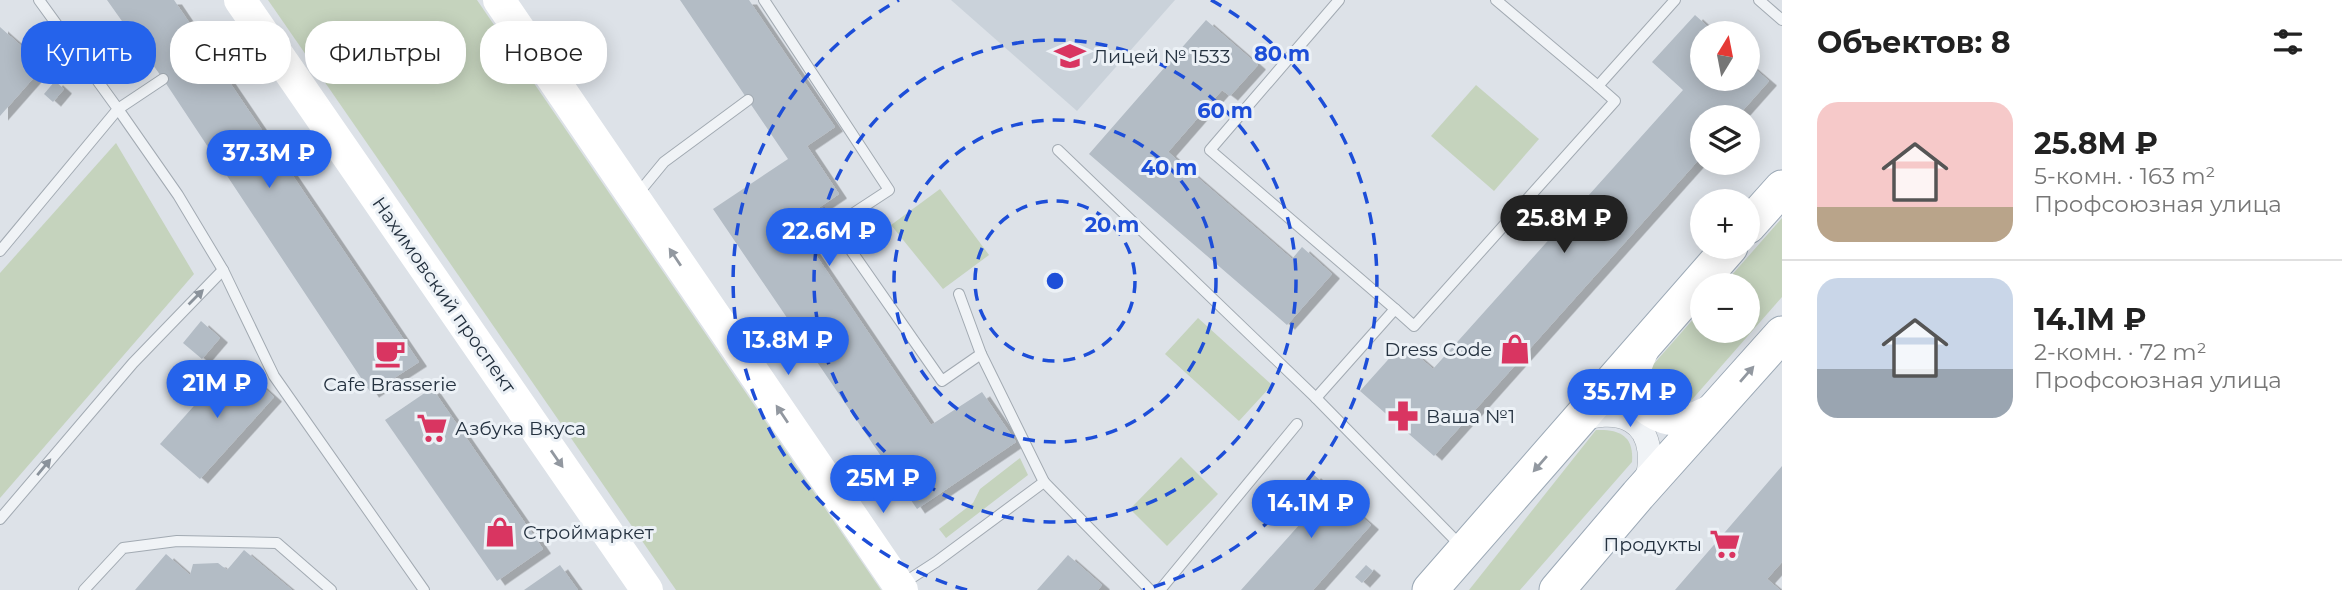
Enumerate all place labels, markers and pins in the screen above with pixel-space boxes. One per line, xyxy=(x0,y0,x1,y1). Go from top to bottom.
school or university icon: Лицей № 1533 xyxy=(1053,39,1087,73)
place label: Лицей № 1533 xyxy=(1093,45,1230,68)
pin: 37.3M ₽ xyxy=(204,130,334,190)
pin: 25.8M ₽ xyxy=(1499,196,1629,255)
pin: 22.6M ₽ xyxy=(764,208,894,268)
centre of rings xyxy=(1043,269,1067,293)
pin: 13.8M ₽ xyxy=(723,318,853,377)
shop icon: Dress Code xyxy=(1498,332,1532,366)
cafe icon: Cafe Brasserie xyxy=(373,336,407,370)
place label: Dress Code xyxy=(1385,338,1492,361)
pin: 21M ₽ xyxy=(168,360,266,420)
pin: 35.7M ₽ xyxy=(1565,370,1695,429)
place label: Cafe Brasserie xyxy=(323,373,457,396)
pharmacy icon: Ваша №1 xyxy=(1386,399,1420,433)
place label: Ваша №1 xyxy=(1426,405,1515,428)
supermarket icon: Азбука Вкуса xyxy=(415,411,449,445)
place label: Азбука Вкуса xyxy=(455,417,586,440)
pin: 25M ₽ xyxy=(834,456,932,515)
pin: 14.1M ₽ xyxy=(1246,480,1376,540)
shop icon: Строймаркет xyxy=(483,515,517,549)
place label: Строймаркет xyxy=(523,521,654,544)
supermarket icon: Продукты xyxy=(1708,527,1742,561)
place label: Продукты xyxy=(1604,533,1702,556)

